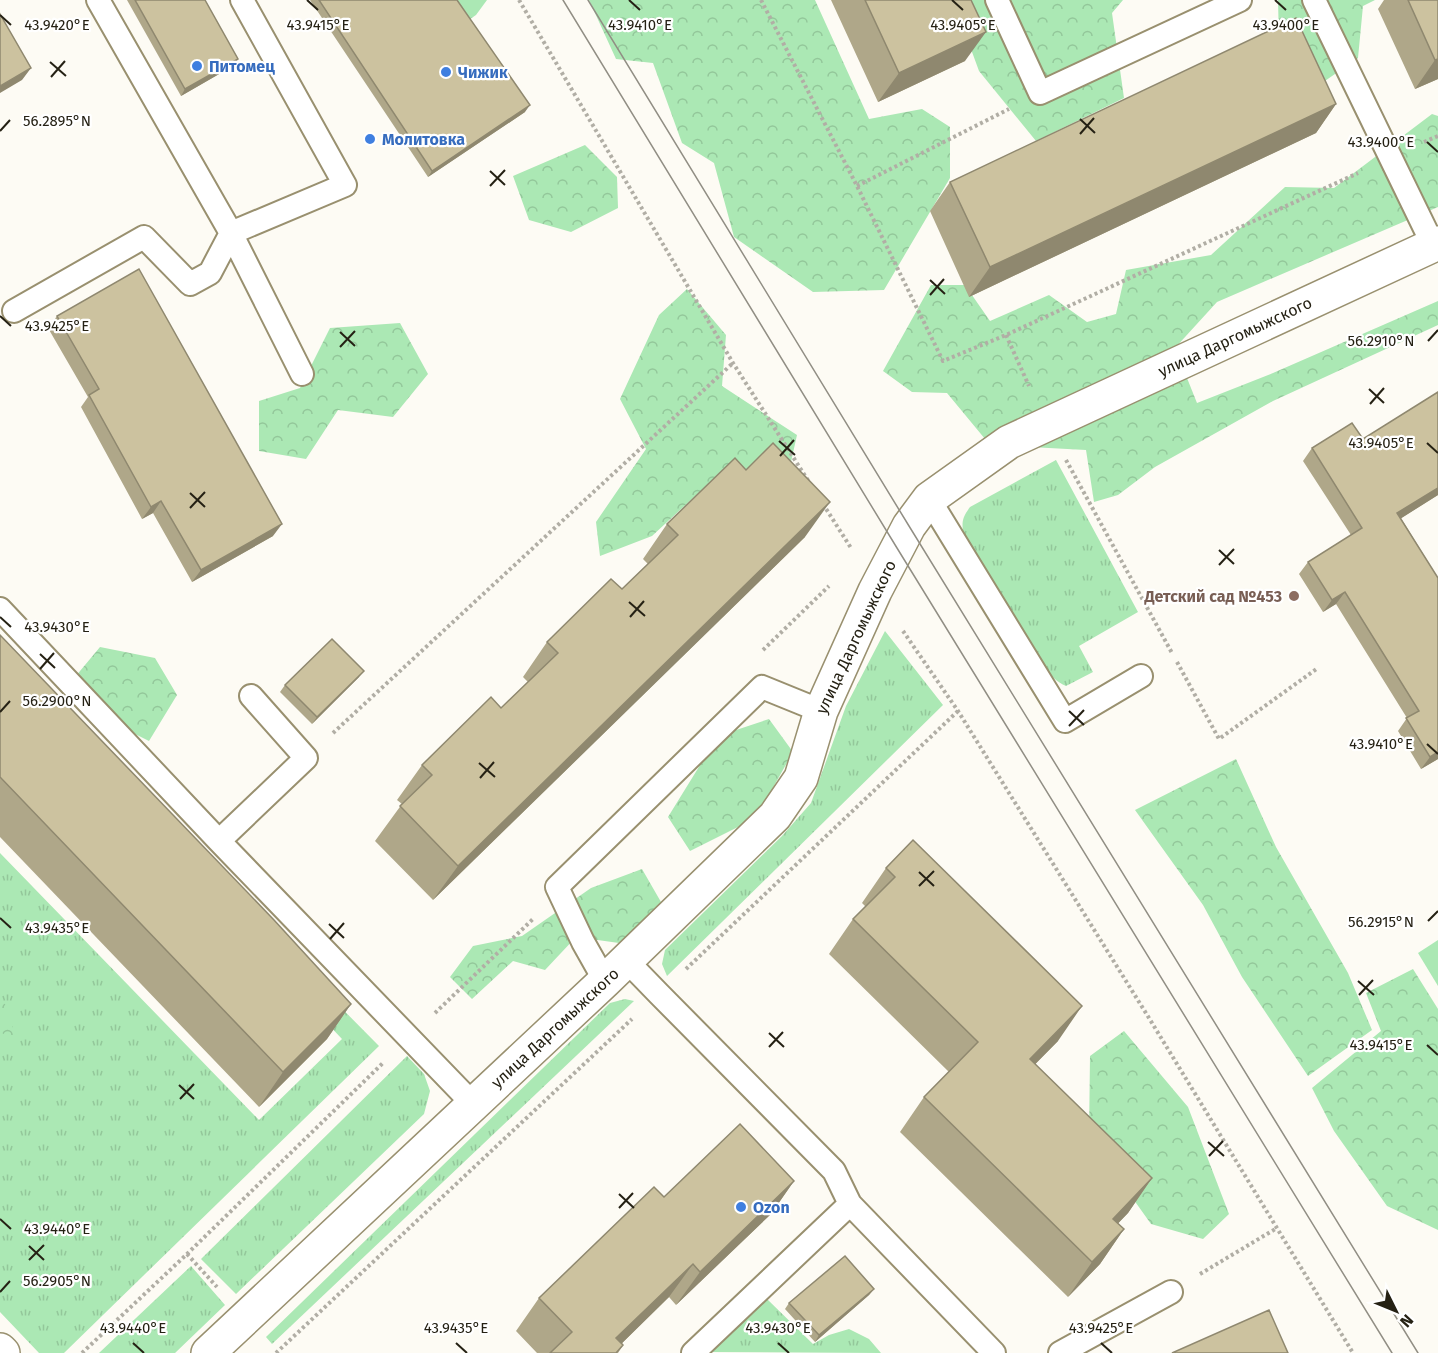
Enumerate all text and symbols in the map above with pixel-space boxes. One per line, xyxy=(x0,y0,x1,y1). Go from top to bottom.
text: 43.9420°E xyxy=(24,16,90,34)
text: 43.9415°E xyxy=(286,16,350,34)
text: 43.9410°E xyxy=(608,16,672,34)
text: 43.9405°E xyxy=(930,16,996,34)
text: 43.9400°E xyxy=(1253,16,1319,34)
place label: Питомец xyxy=(209,57,275,76)
marker: Питомец xyxy=(190,59,204,73)
place label: Чижик xyxy=(458,63,508,82)
marker: Чижик xyxy=(439,65,453,79)
text: 56.2895°N xyxy=(23,112,91,130)
place label: Молитовка xyxy=(382,130,465,149)
marker: Молитовка xyxy=(363,132,377,146)
text: 43.9400°E xyxy=(1348,133,1414,151)
street label: улица Даргомыжского xyxy=(1155,293,1315,381)
text: 43.9425°E xyxy=(25,317,89,335)
text: 56.2910°N xyxy=(1348,332,1414,350)
text: 43.9405°E xyxy=(1348,434,1414,452)
street label: улица Даргомыжского xyxy=(812,557,900,717)
place label: Детский сад №453 xyxy=(1143,587,1282,606)
marker: Детский сад №453 xyxy=(1287,589,1301,603)
text: 43.9430°E xyxy=(24,618,90,636)
text: 56.2900°N xyxy=(22,692,92,710)
text: 43.9410°E xyxy=(1349,735,1413,753)
text: 56.2915°N xyxy=(1348,913,1414,931)
text: 43.9435°E xyxy=(25,919,89,937)
street label: улица Даргомыжского xyxy=(487,964,623,1092)
text: 43.9415°E xyxy=(1349,1036,1413,1054)
place label: Ozon xyxy=(753,1198,790,1217)
marker: Ozon xyxy=(734,1200,748,1214)
text: 43.9440°E xyxy=(24,1220,90,1238)
text: 56.2905°N xyxy=(23,1272,91,1290)
north arrow xyxy=(1366,1281,1426,1341)
text: N xyxy=(1396,1311,1417,1331)
text: 43.9440°E xyxy=(100,1319,166,1337)
text: 43.9435°E xyxy=(424,1319,488,1337)
text: 43.9430°E xyxy=(745,1319,811,1337)
text: 43.9425°E xyxy=(1069,1319,1133,1337)

